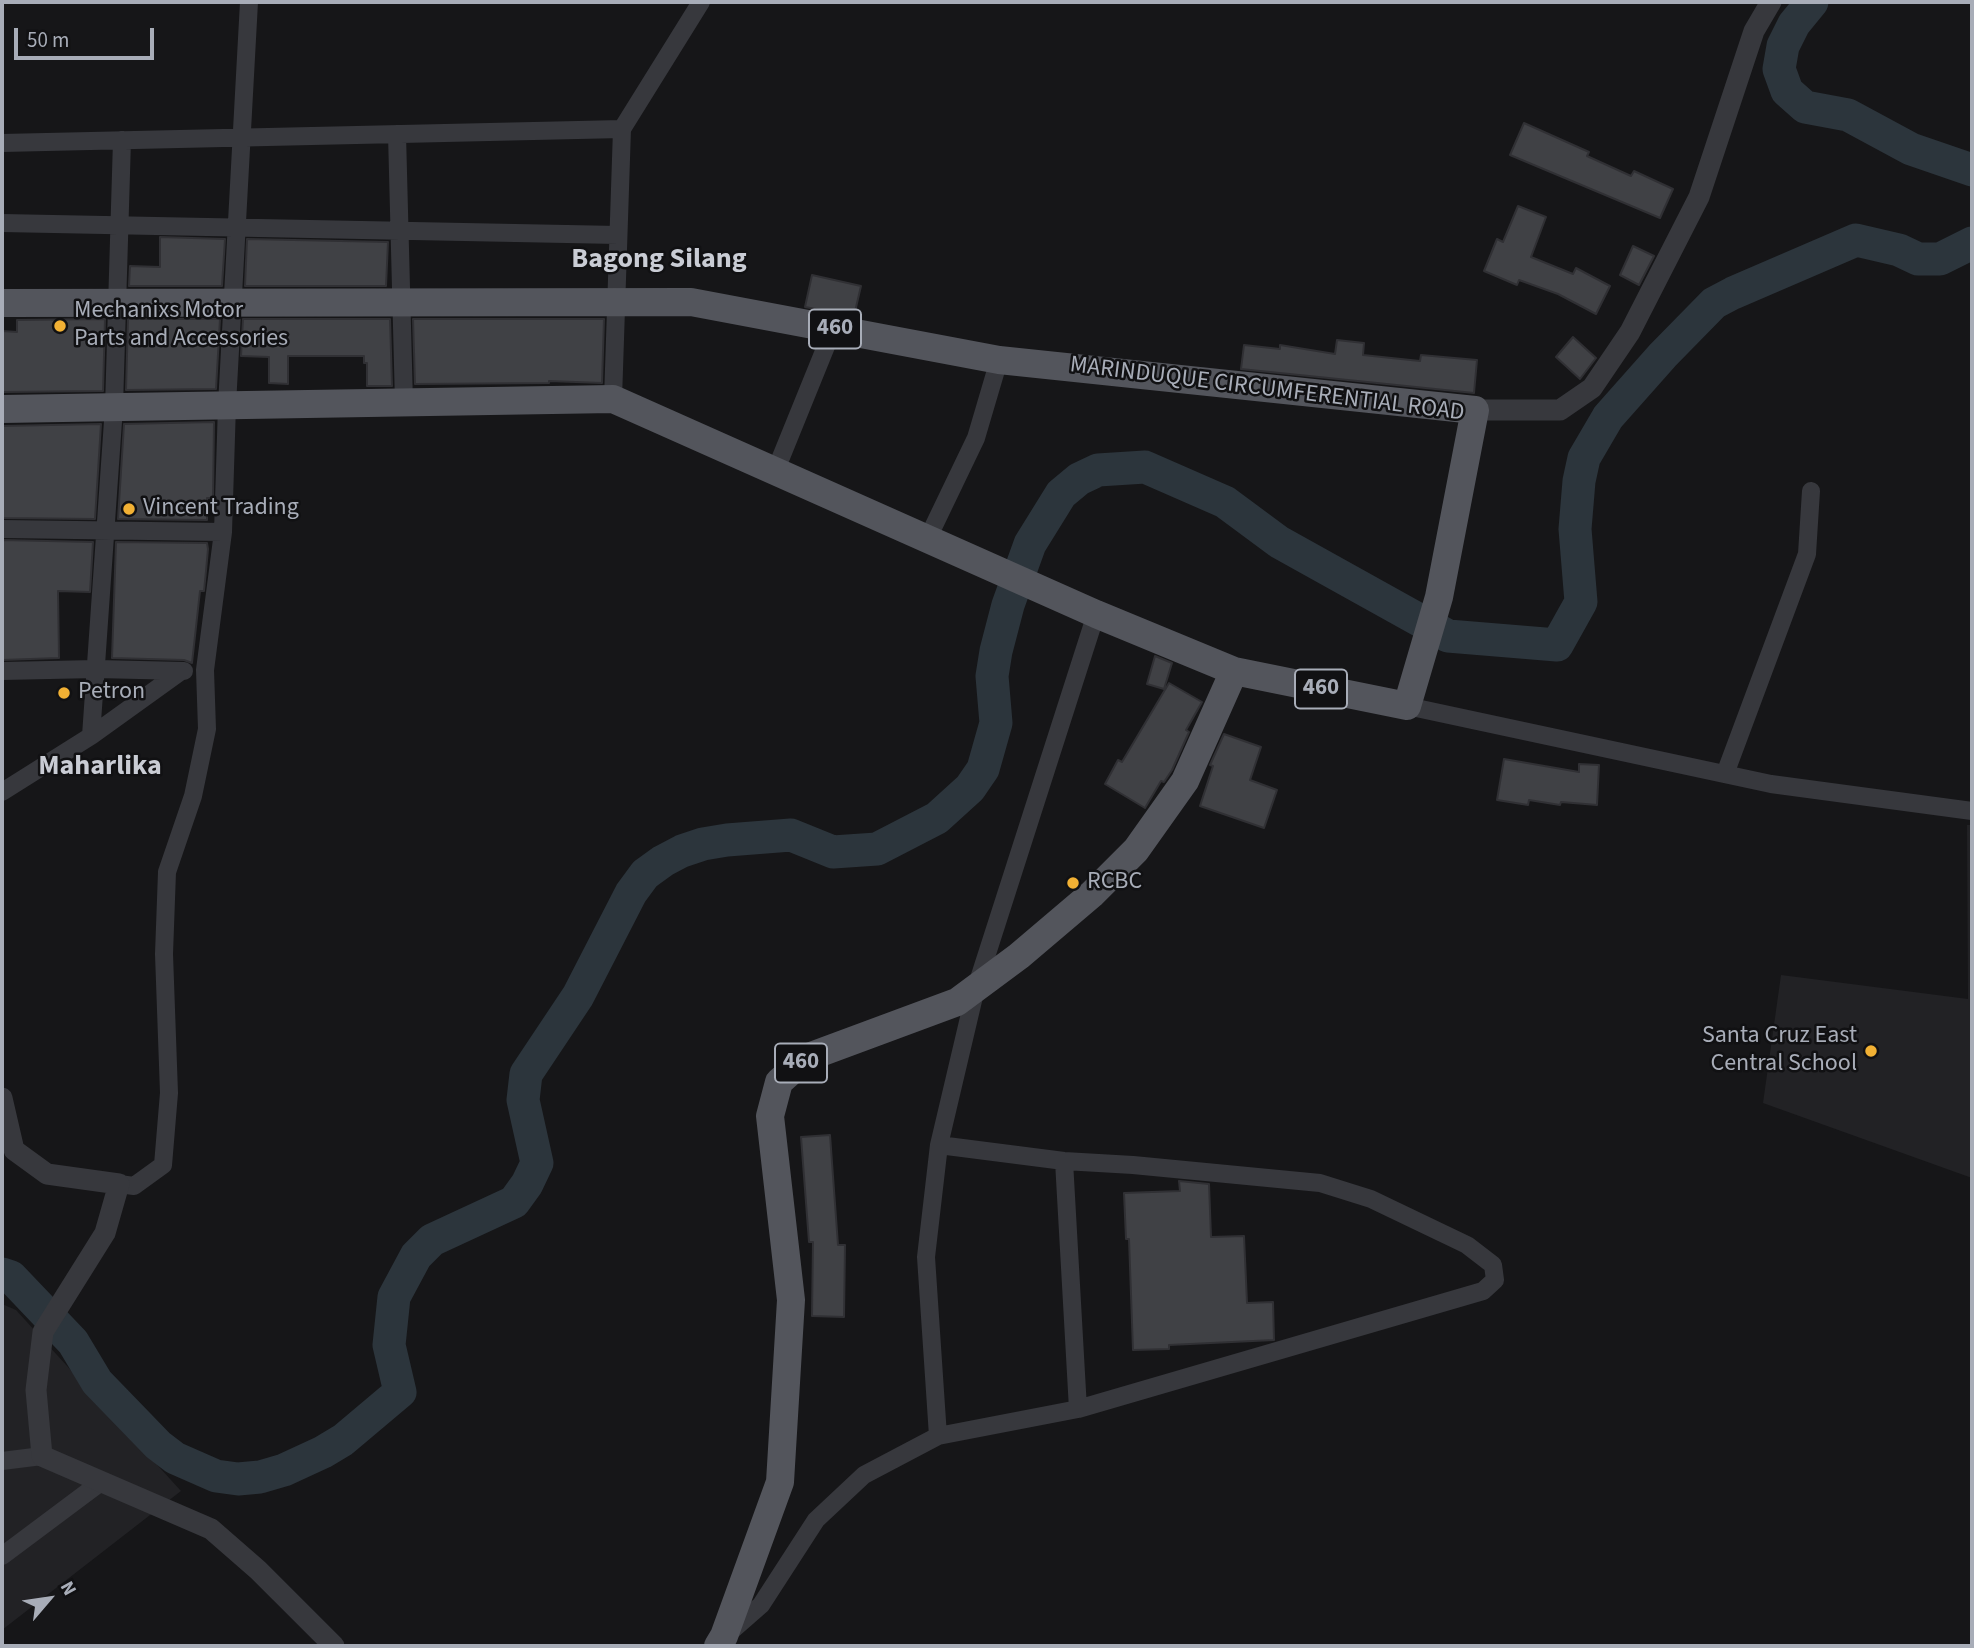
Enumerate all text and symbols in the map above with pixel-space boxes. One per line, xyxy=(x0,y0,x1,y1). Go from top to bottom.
scale bar xyxy=(18,14,158,58)
text: 50 m xyxy=(27,25,69,55)
district label: Bagong Silang xyxy=(571,244,747,278)
place label: Mechanixs Motor Parts and Accessories xyxy=(74,298,288,354)
road number: 460 xyxy=(809,310,861,348)
marker: Mechanixs Motor Parts and Accessories xyxy=(52,318,68,334)
street label: MARINDUQUE CIRCUMFERENTIAL ROAD xyxy=(1068,352,1466,428)
place label: Vincent Trading xyxy=(143,495,299,523)
marker: Vincent Trading xyxy=(121,501,137,517)
road number: 460 xyxy=(1295,670,1347,708)
place label: Petron xyxy=(78,679,145,707)
marker: Petron xyxy=(56,685,72,701)
district label: Maharlika xyxy=(38,751,162,785)
place label: RCBC xyxy=(1087,869,1142,897)
marker: RCBC xyxy=(1065,875,1081,891)
place label: Santa Cruz East Central School xyxy=(1702,1023,1857,1079)
marker: Santa Cruz East Central School xyxy=(1863,1043,1879,1059)
road number: 460 xyxy=(775,1044,827,1082)
north arrow xyxy=(14,1564,84,1634)
text: N xyxy=(53,1576,83,1601)

